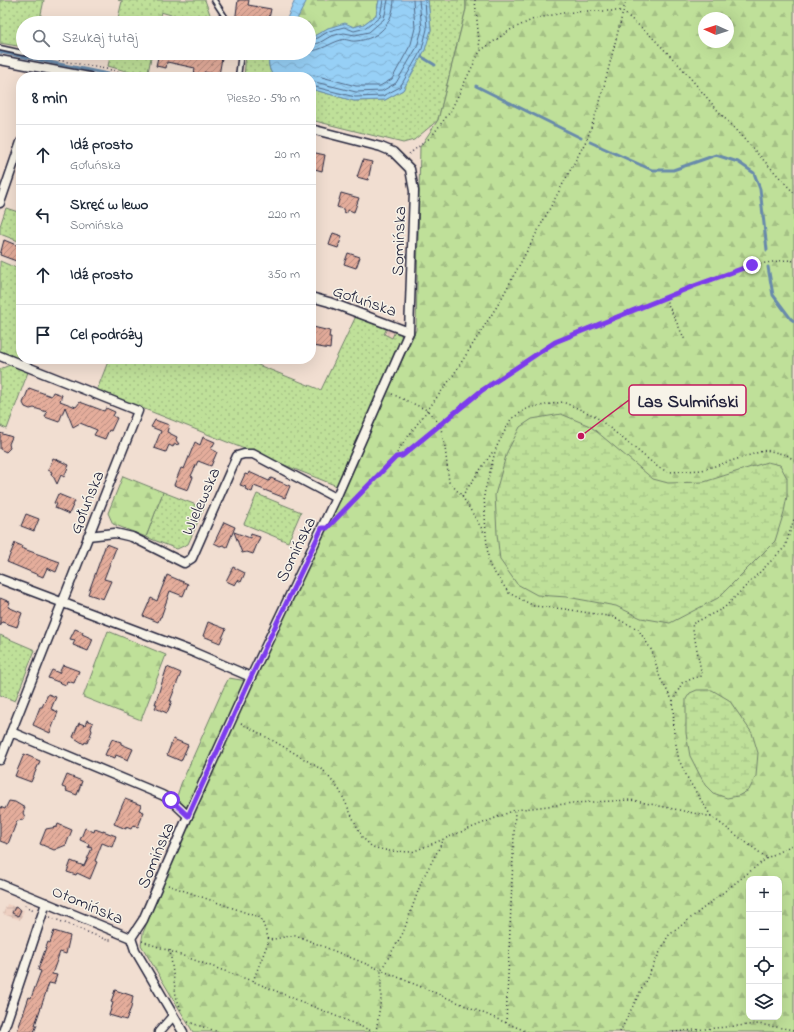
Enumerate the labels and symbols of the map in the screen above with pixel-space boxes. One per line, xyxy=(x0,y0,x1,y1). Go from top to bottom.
north arrow xyxy=(698,12,734,48)
street label: Somińska xyxy=(386,206,413,276)
route end xyxy=(743,256,761,274)
street label: Gołuńska xyxy=(329,279,400,324)
callout: Las Sulmiński xyxy=(629,385,746,415)
text: Las Sulmiński xyxy=(637,390,739,416)
street label: Wielewska xyxy=(175,464,227,539)
street label: Gołuńska xyxy=(63,467,111,538)
street label: Somińska xyxy=(270,513,323,586)
route start xyxy=(162,791,180,809)
street label: Somińska xyxy=(131,819,181,893)
street label: Otomińska xyxy=(48,879,127,932)

